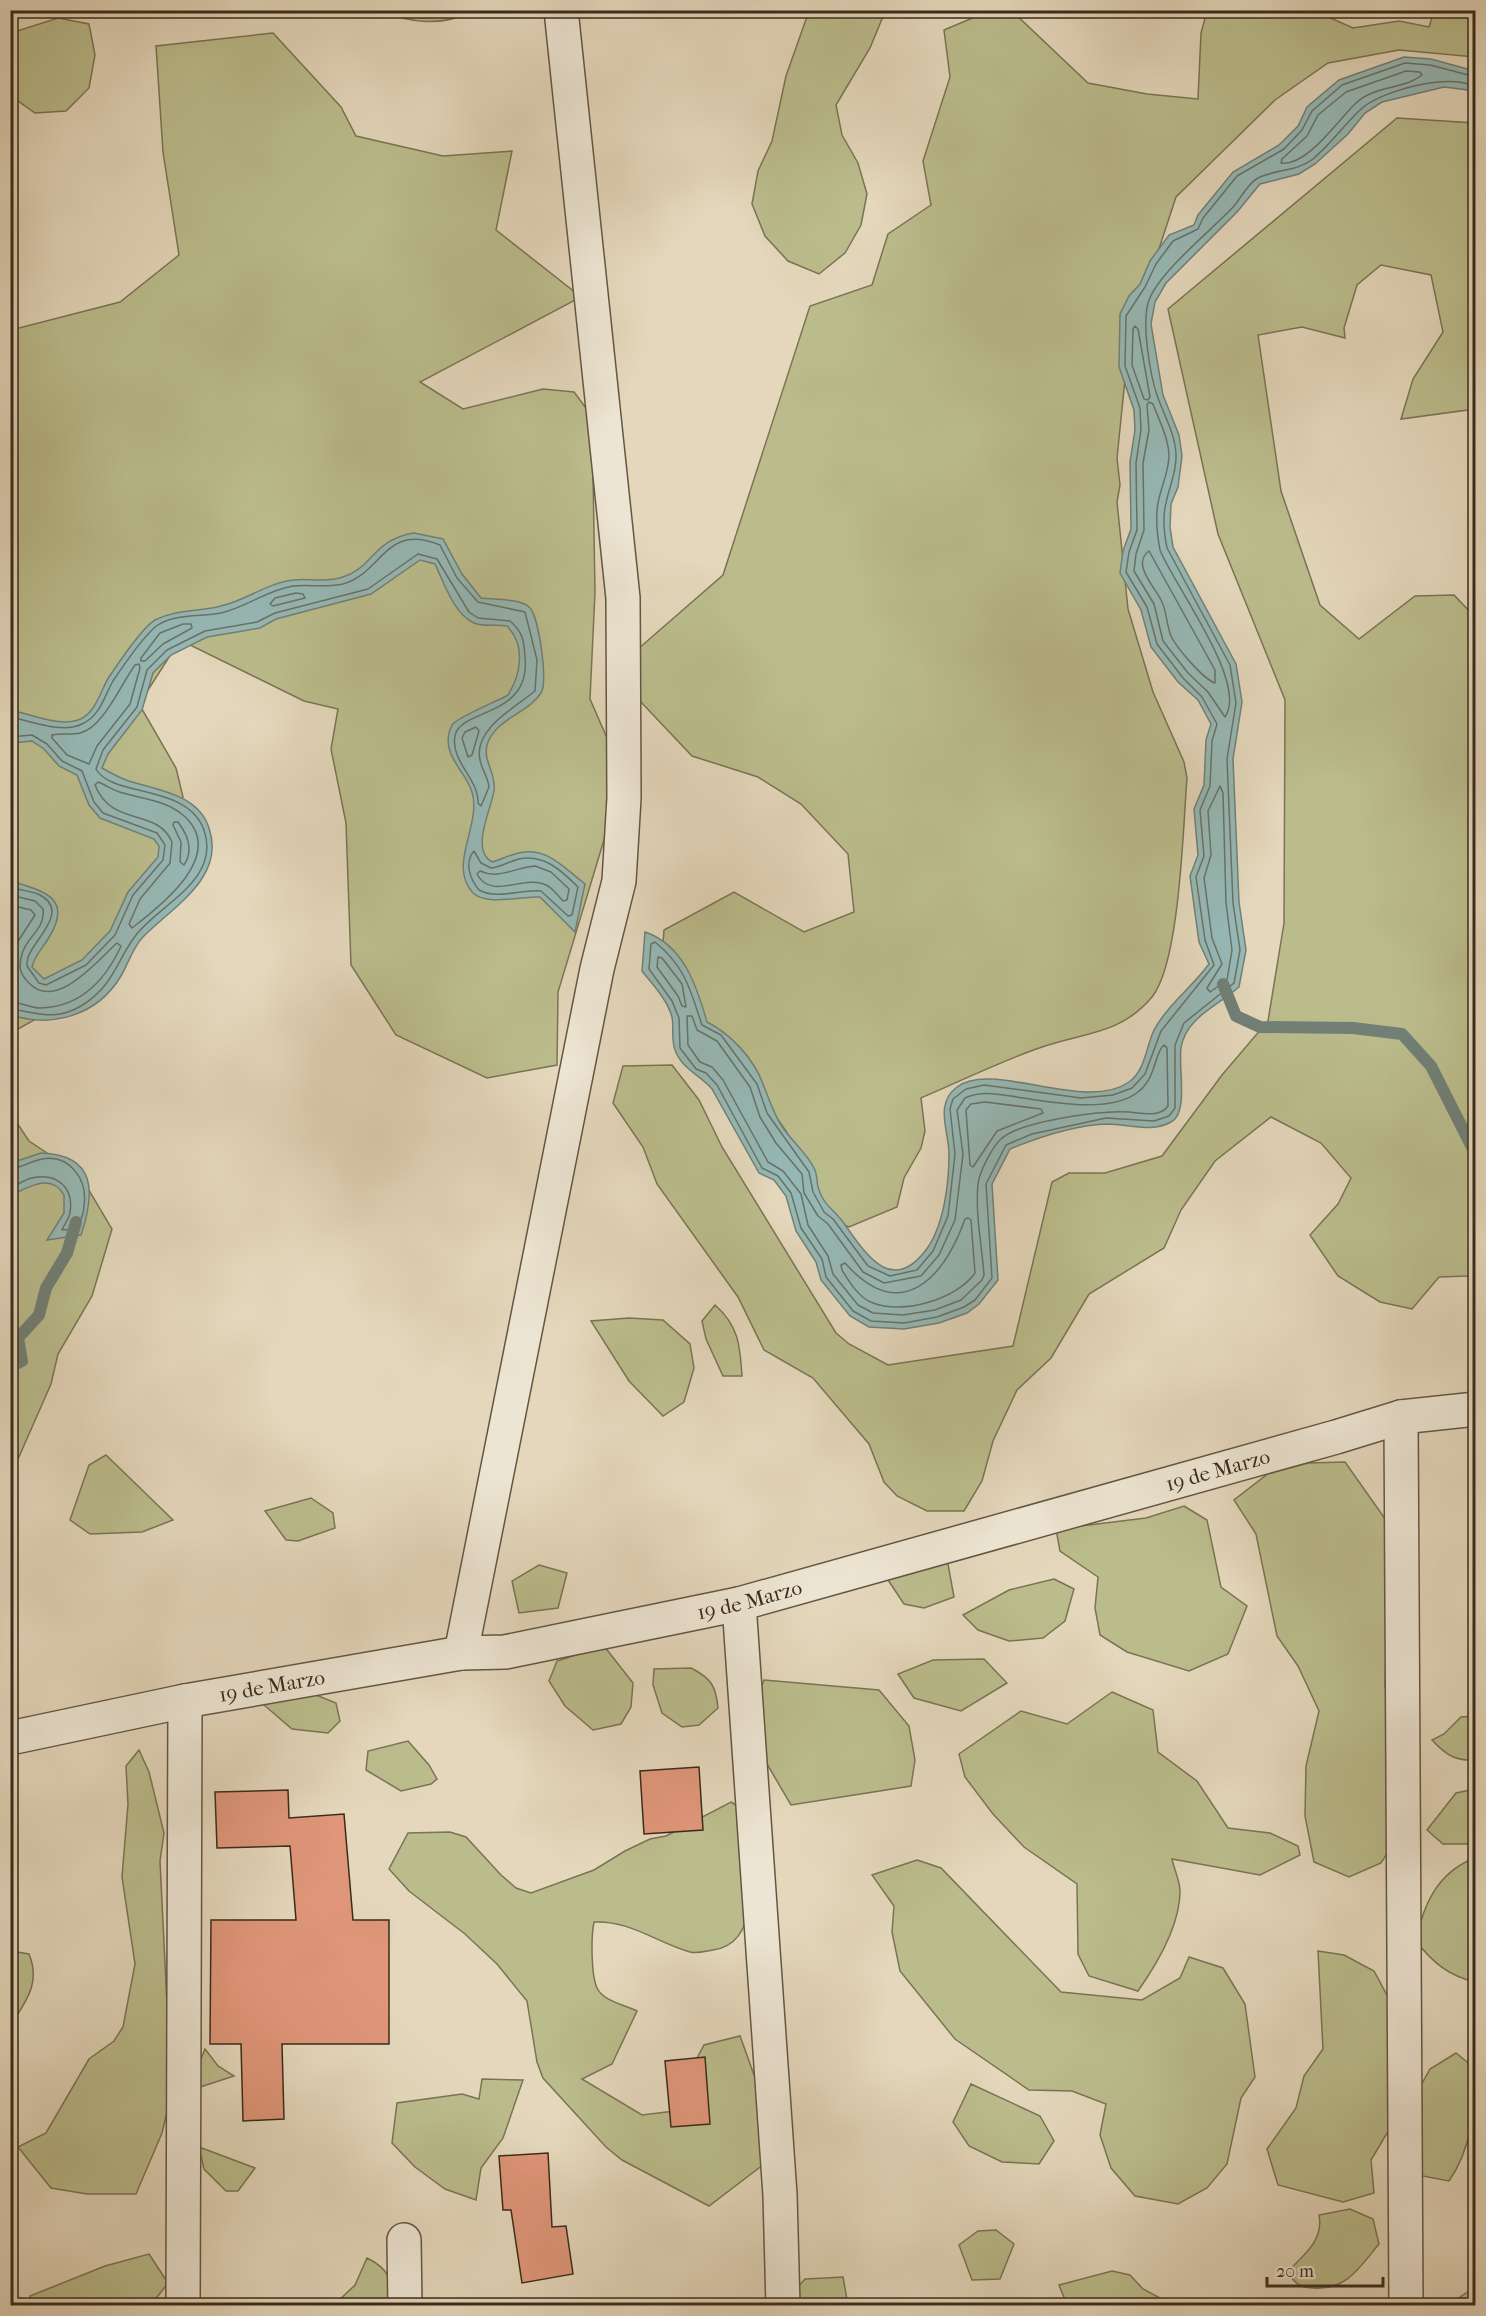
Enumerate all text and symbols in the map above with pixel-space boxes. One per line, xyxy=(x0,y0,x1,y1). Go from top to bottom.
street label: 19 de Marzo xyxy=(1163,1444,1273,1496)
street label: 19 de Marzo xyxy=(695,1575,805,1624)
street label: 19 de Marzo xyxy=(217,1665,327,1707)
scale bar xyxy=(1267,2250,1382,2288)
text: 20 m xyxy=(1276,2261,1314,2282)

